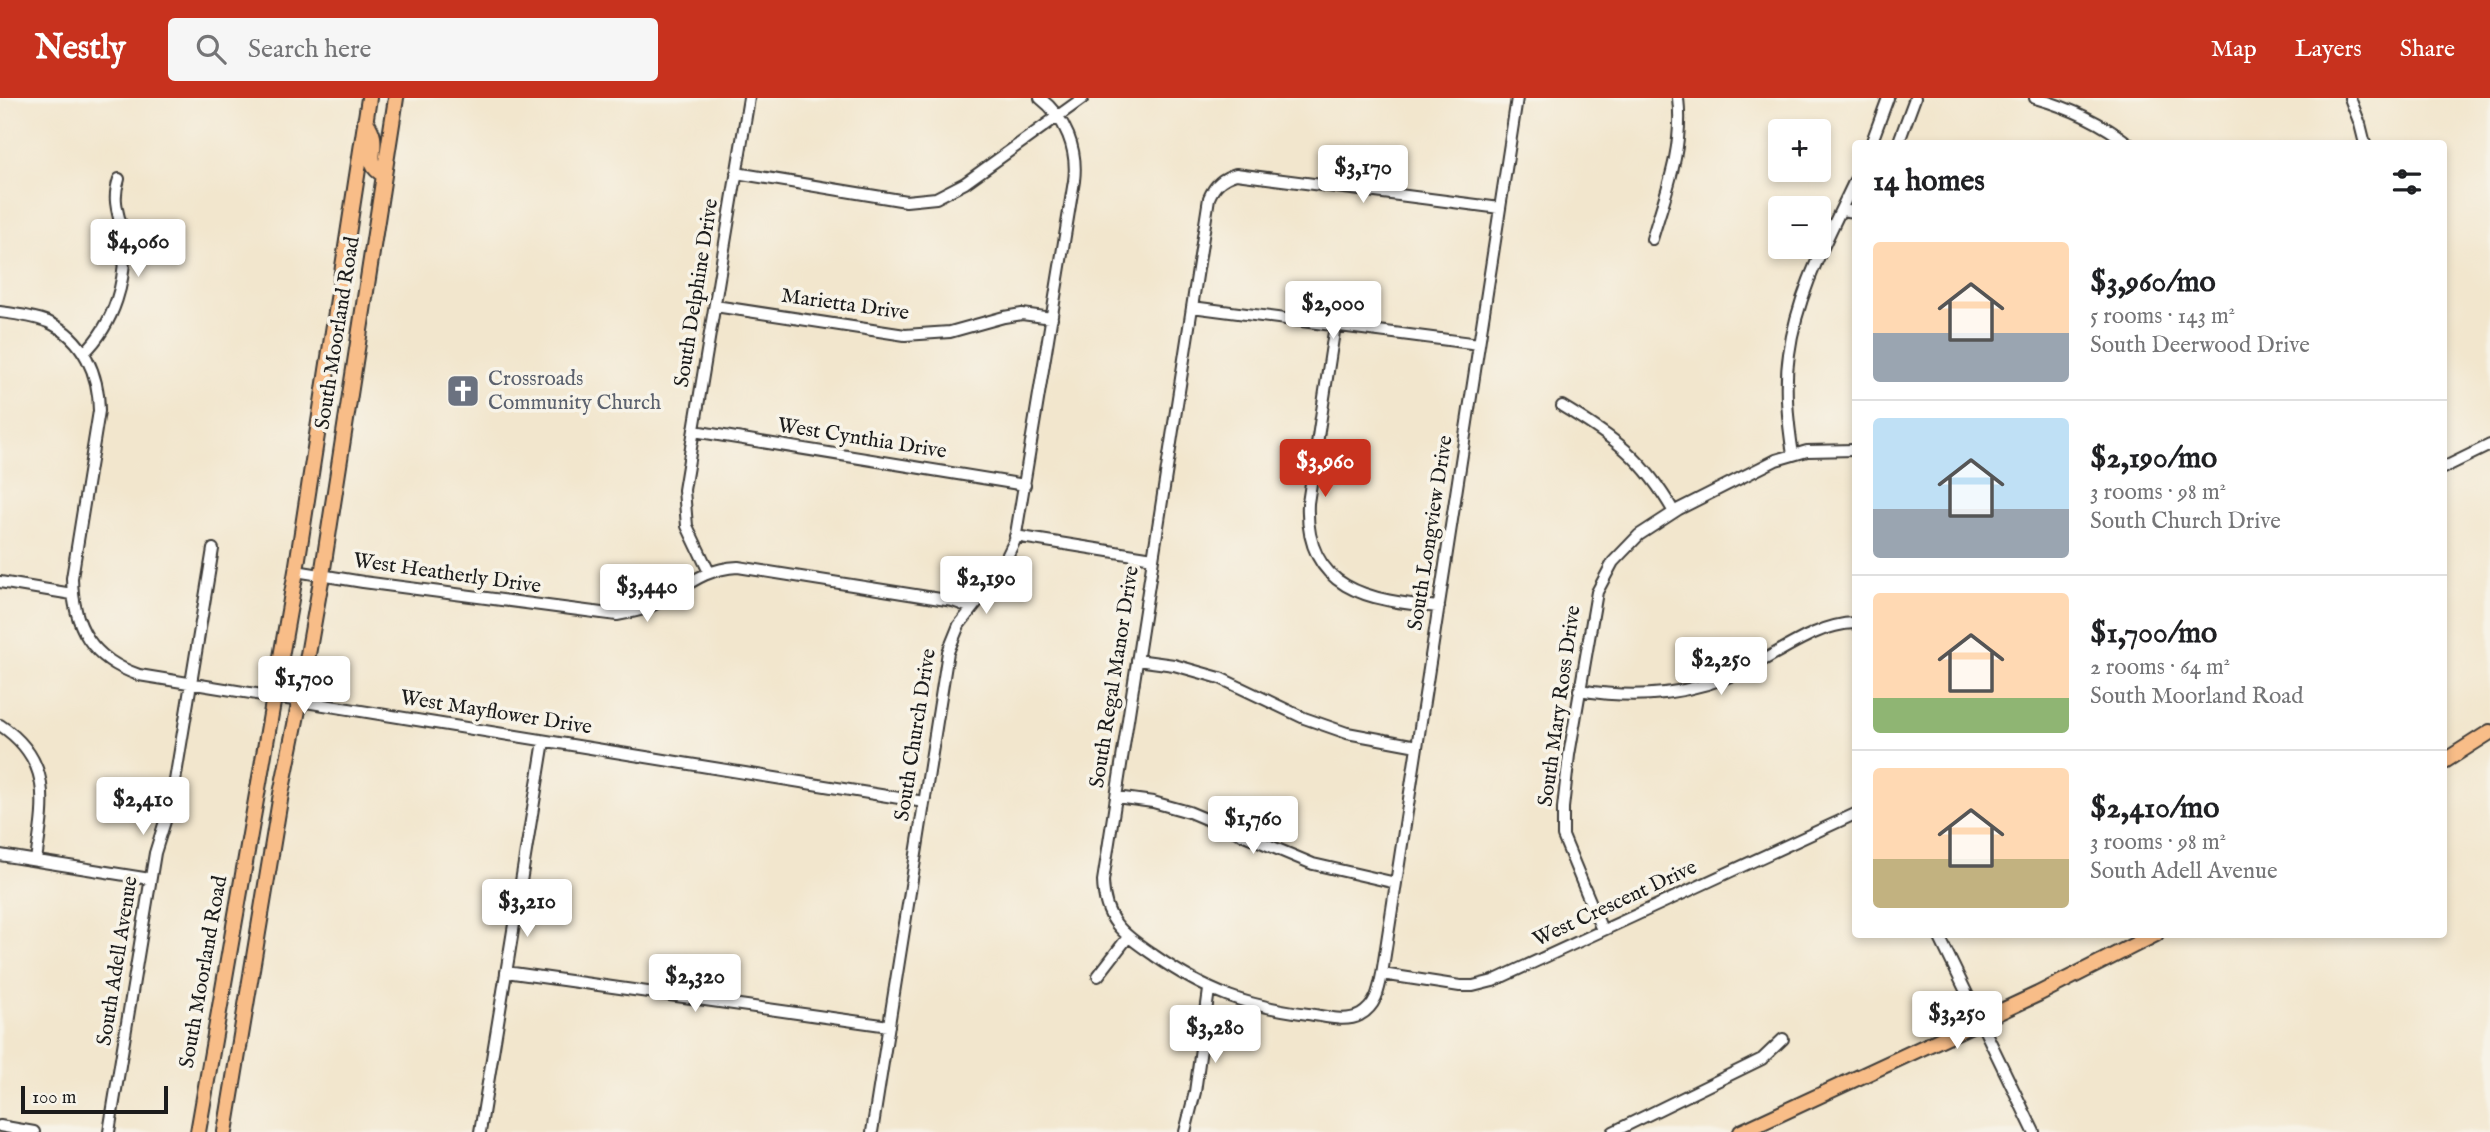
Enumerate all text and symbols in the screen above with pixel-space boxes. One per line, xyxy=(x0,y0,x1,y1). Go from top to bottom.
search box xyxy=(168,18,658,81)
text: Nestly xyxy=(35,28,126,70)
icon: search xyxy=(192,30,230,68)
text: Search here xyxy=(248,33,372,66)
text: Map xyxy=(2211,34,2257,65)
text: Layers xyxy=(2295,34,2362,65)
text: Share xyxy=(2400,34,2455,65)
map controls xyxy=(1768,119,1831,259)
button: + xyxy=(1768,119,1831,182)
pin: $3,170 xyxy=(1306,146,1420,205)
text: $3,170 xyxy=(1334,153,1392,182)
text: 14 homes xyxy=(1873,163,1985,201)
icon: filters xyxy=(2388,163,2426,201)
street label: South Delphine Drive xyxy=(669,196,725,389)
button: − xyxy=(1768,196,1831,259)
pin: $4,060 xyxy=(81,220,195,279)
text: $4,060 xyxy=(106,227,170,256)
street label: South Moorland Road xyxy=(309,234,367,431)
text: $3,960/mo xyxy=(2090,264,2216,302)
icon: home xyxy=(1929,270,2013,354)
pin: $2,000 xyxy=(1276,282,1390,341)
street label: Marietta Drive xyxy=(779,283,911,327)
text: $2,000 xyxy=(1301,289,1365,318)
text: 5 rooms · 143 m² xyxy=(2090,302,2235,331)
text: South Deerwood Drive xyxy=(2090,331,2310,360)
place label: Crossroads Community Church xyxy=(488,366,661,417)
church icon: Crossroads Community Church xyxy=(444,372,482,410)
street label: West Cynthia Drive xyxy=(776,412,949,466)
street label: South Longview Drive xyxy=(1402,433,1460,632)
pin: $3,960 xyxy=(1268,440,1382,499)
text: $2,190/mo xyxy=(2090,440,2217,478)
icon: home xyxy=(1929,446,2013,530)
text: $3,960 xyxy=(1296,447,1354,476)
text: 3 rooms · 98 m² xyxy=(2090,478,2226,507)
text: South Church Drive xyxy=(2090,507,2281,536)
street label: West Heatherly Drive xyxy=(351,547,543,601)
pin: $2,190 xyxy=(929,556,1043,616)
pin: $3,440 xyxy=(590,564,704,624)
text: $2,190 xyxy=(956,564,1016,593)
street label: South Regal Manor Drive xyxy=(1084,564,1146,790)
text: $3,440 xyxy=(616,572,678,601)
street label: South Mary Ross Drive xyxy=(1533,603,1588,808)
text: $1,700/mo xyxy=(2090,615,2217,653)
icon: home xyxy=(1929,621,2013,705)
pin: $2,250 xyxy=(1664,638,1778,697)
text: $2,250 xyxy=(1691,645,1751,674)
street label: South Church Drive xyxy=(889,647,943,823)
text: 2 rooms · 64 m² xyxy=(2090,653,2230,682)
pin: $1,700 xyxy=(247,656,361,716)
text: $1,700 xyxy=(274,664,334,693)
text: South Moorland Road xyxy=(2090,682,2304,711)
street label: West Mayflower Drive xyxy=(398,685,594,742)
pin: $2,410 xyxy=(86,778,200,837)
text: $2,410 xyxy=(112,785,174,814)
text: $2,410/mo xyxy=(2090,790,2219,828)
pin: $1,760 xyxy=(1196,796,1310,856)
icon: home xyxy=(1929,796,2013,880)
text: $1,760 xyxy=(1224,804,1282,833)
text: 3 rooms · 98 m² xyxy=(2090,828,2226,857)
street label: West Crescent Drive xyxy=(1529,854,1702,954)
text: South Adell Avenue xyxy=(2090,857,2277,886)
street label: South Moorland Road xyxy=(174,873,234,1070)
street label: South Adell Avenue xyxy=(91,874,145,1048)
pin: $3,210 xyxy=(470,880,584,939)
text: $3,210 xyxy=(498,887,556,916)
pin: $2,320 xyxy=(638,954,752,1014)
text: $2,320 xyxy=(665,962,725,991)
pin: $3,250 xyxy=(1900,992,2014,1051)
text: $3,250 xyxy=(1928,999,1986,1028)
pin: $3,280 xyxy=(1158,1006,1272,1065)
text: $3,280 xyxy=(1186,1013,1244,1042)
scale bar xyxy=(21,1083,168,1115)
text: 100 m xyxy=(32,1086,76,1110)

